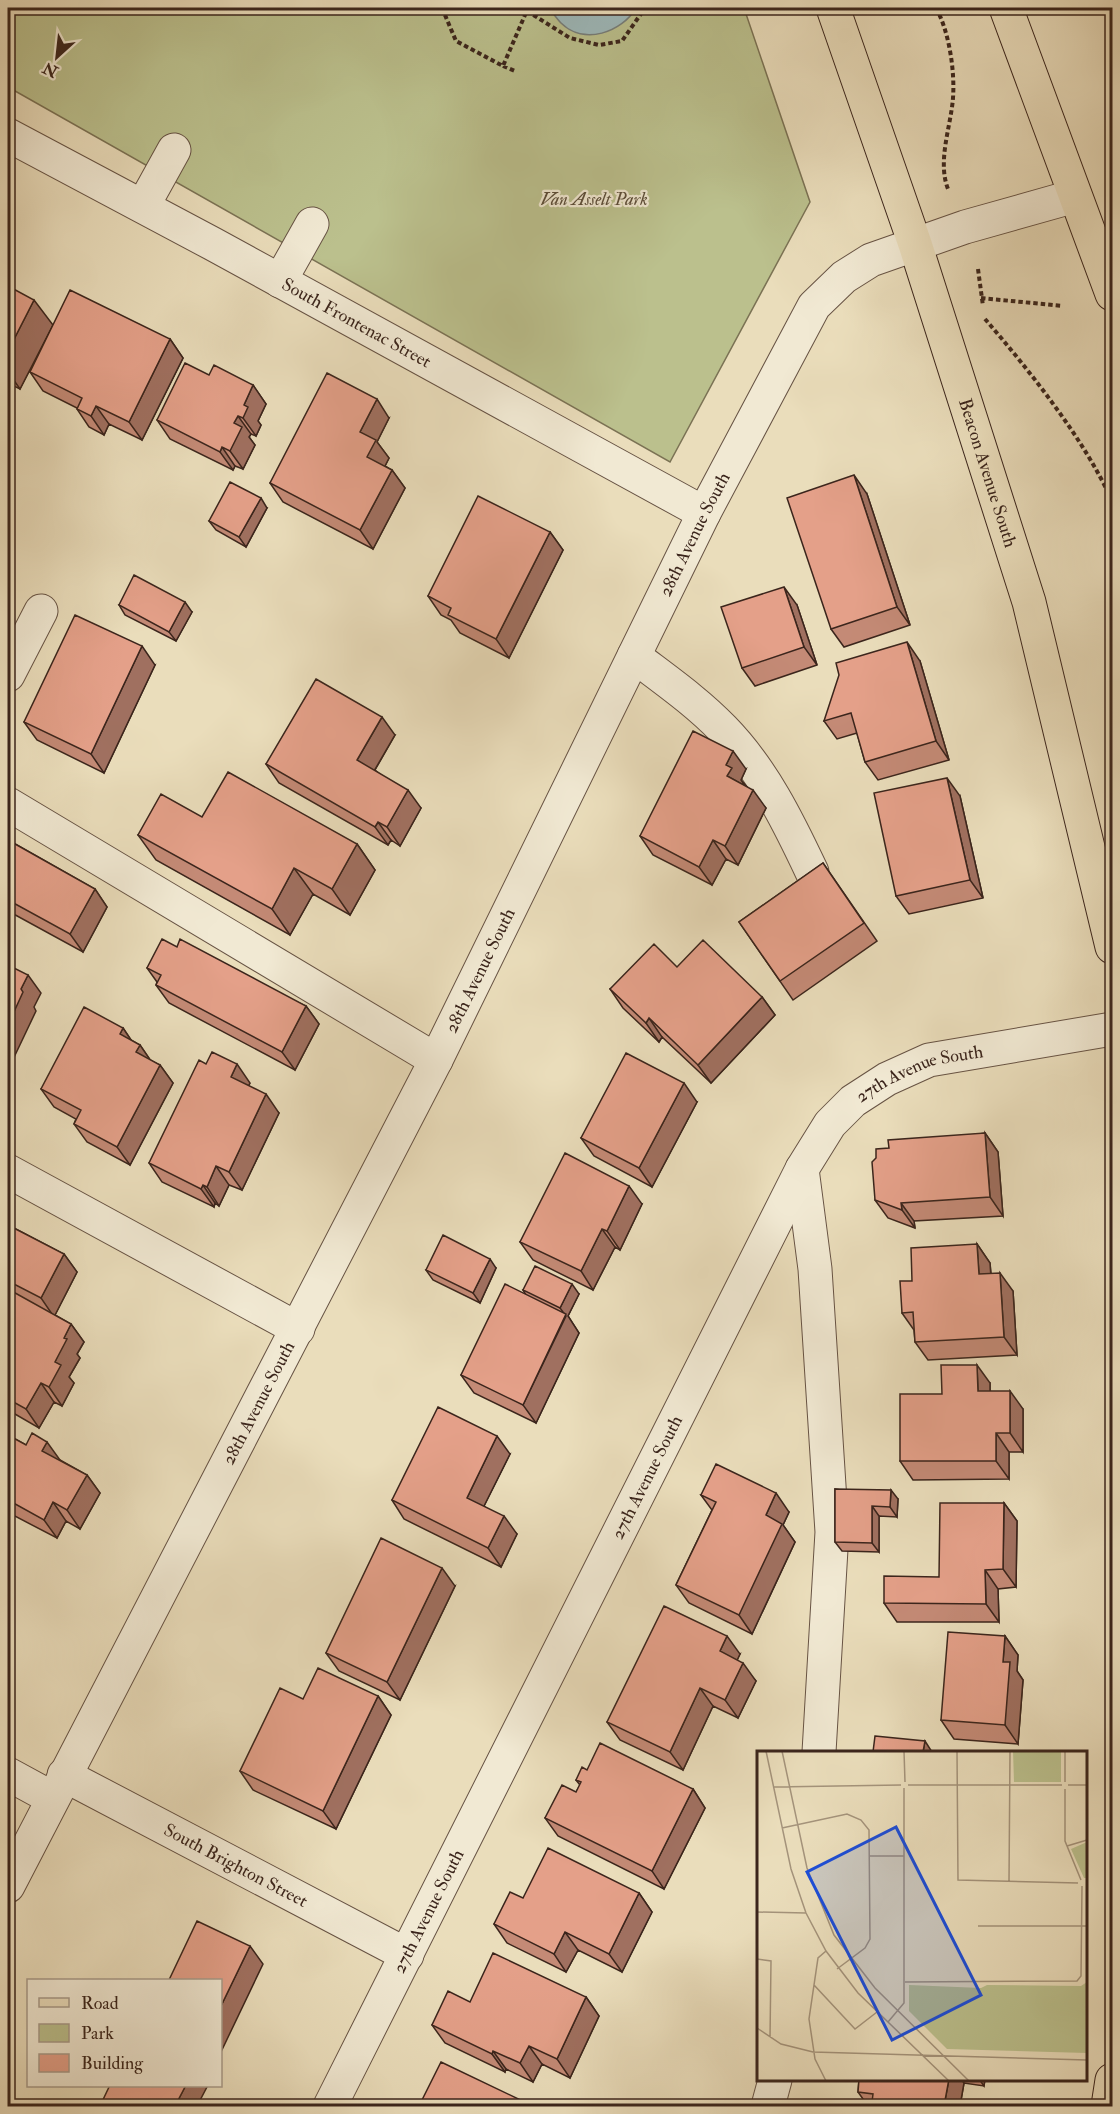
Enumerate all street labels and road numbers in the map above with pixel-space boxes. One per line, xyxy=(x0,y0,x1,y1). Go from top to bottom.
street label: South Frontenac Street xyxy=(278,273,435,373)
street label: Beacon Avenue South xyxy=(953,396,1022,551)
street label: 28th Avenue South xyxy=(654,468,736,600)
street label: 28th Avenue South xyxy=(440,904,521,1037)
street label: 27th Avenue South xyxy=(852,1040,985,1108)
street label: 28th Avenue South xyxy=(217,1337,300,1469)
street label: 27th Avenue South xyxy=(606,1411,688,1543)
street label: South Brighton Street xyxy=(160,1818,312,1913)
street label: 27th Avenue South xyxy=(388,1845,470,1977)

